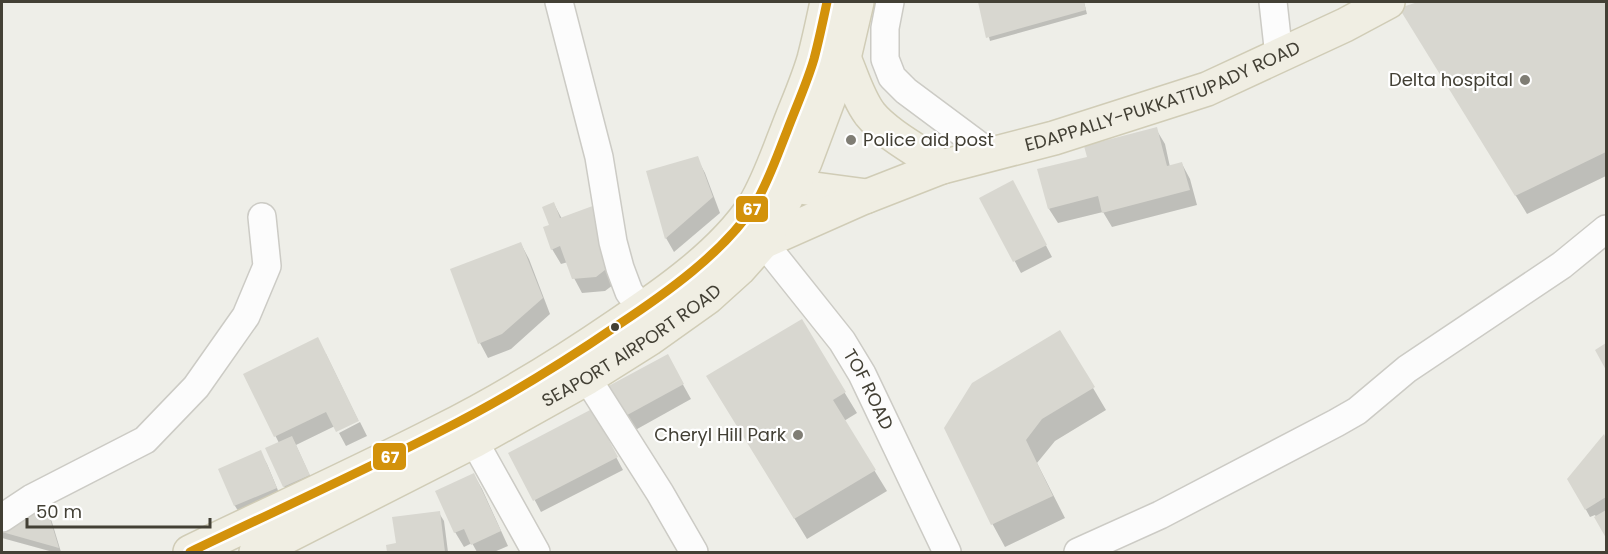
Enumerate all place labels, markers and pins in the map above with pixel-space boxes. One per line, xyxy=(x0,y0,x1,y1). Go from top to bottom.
place label: Delta hospital xyxy=(1389,67,1513,92)
marker: Delta hospital xyxy=(1518,73,1532,87)
place label: Police aid post xyxy=(863,127,994,152)
marker: Police aid post xyxy=(844,133,858,147)
unlabelled marker xyxy=(609,321,621,333)
place label: Cheryl Hill Park xyxy=(654,422,787,447)
marker: Cheryl Hill Park xyxy=(791,428,805,442)

